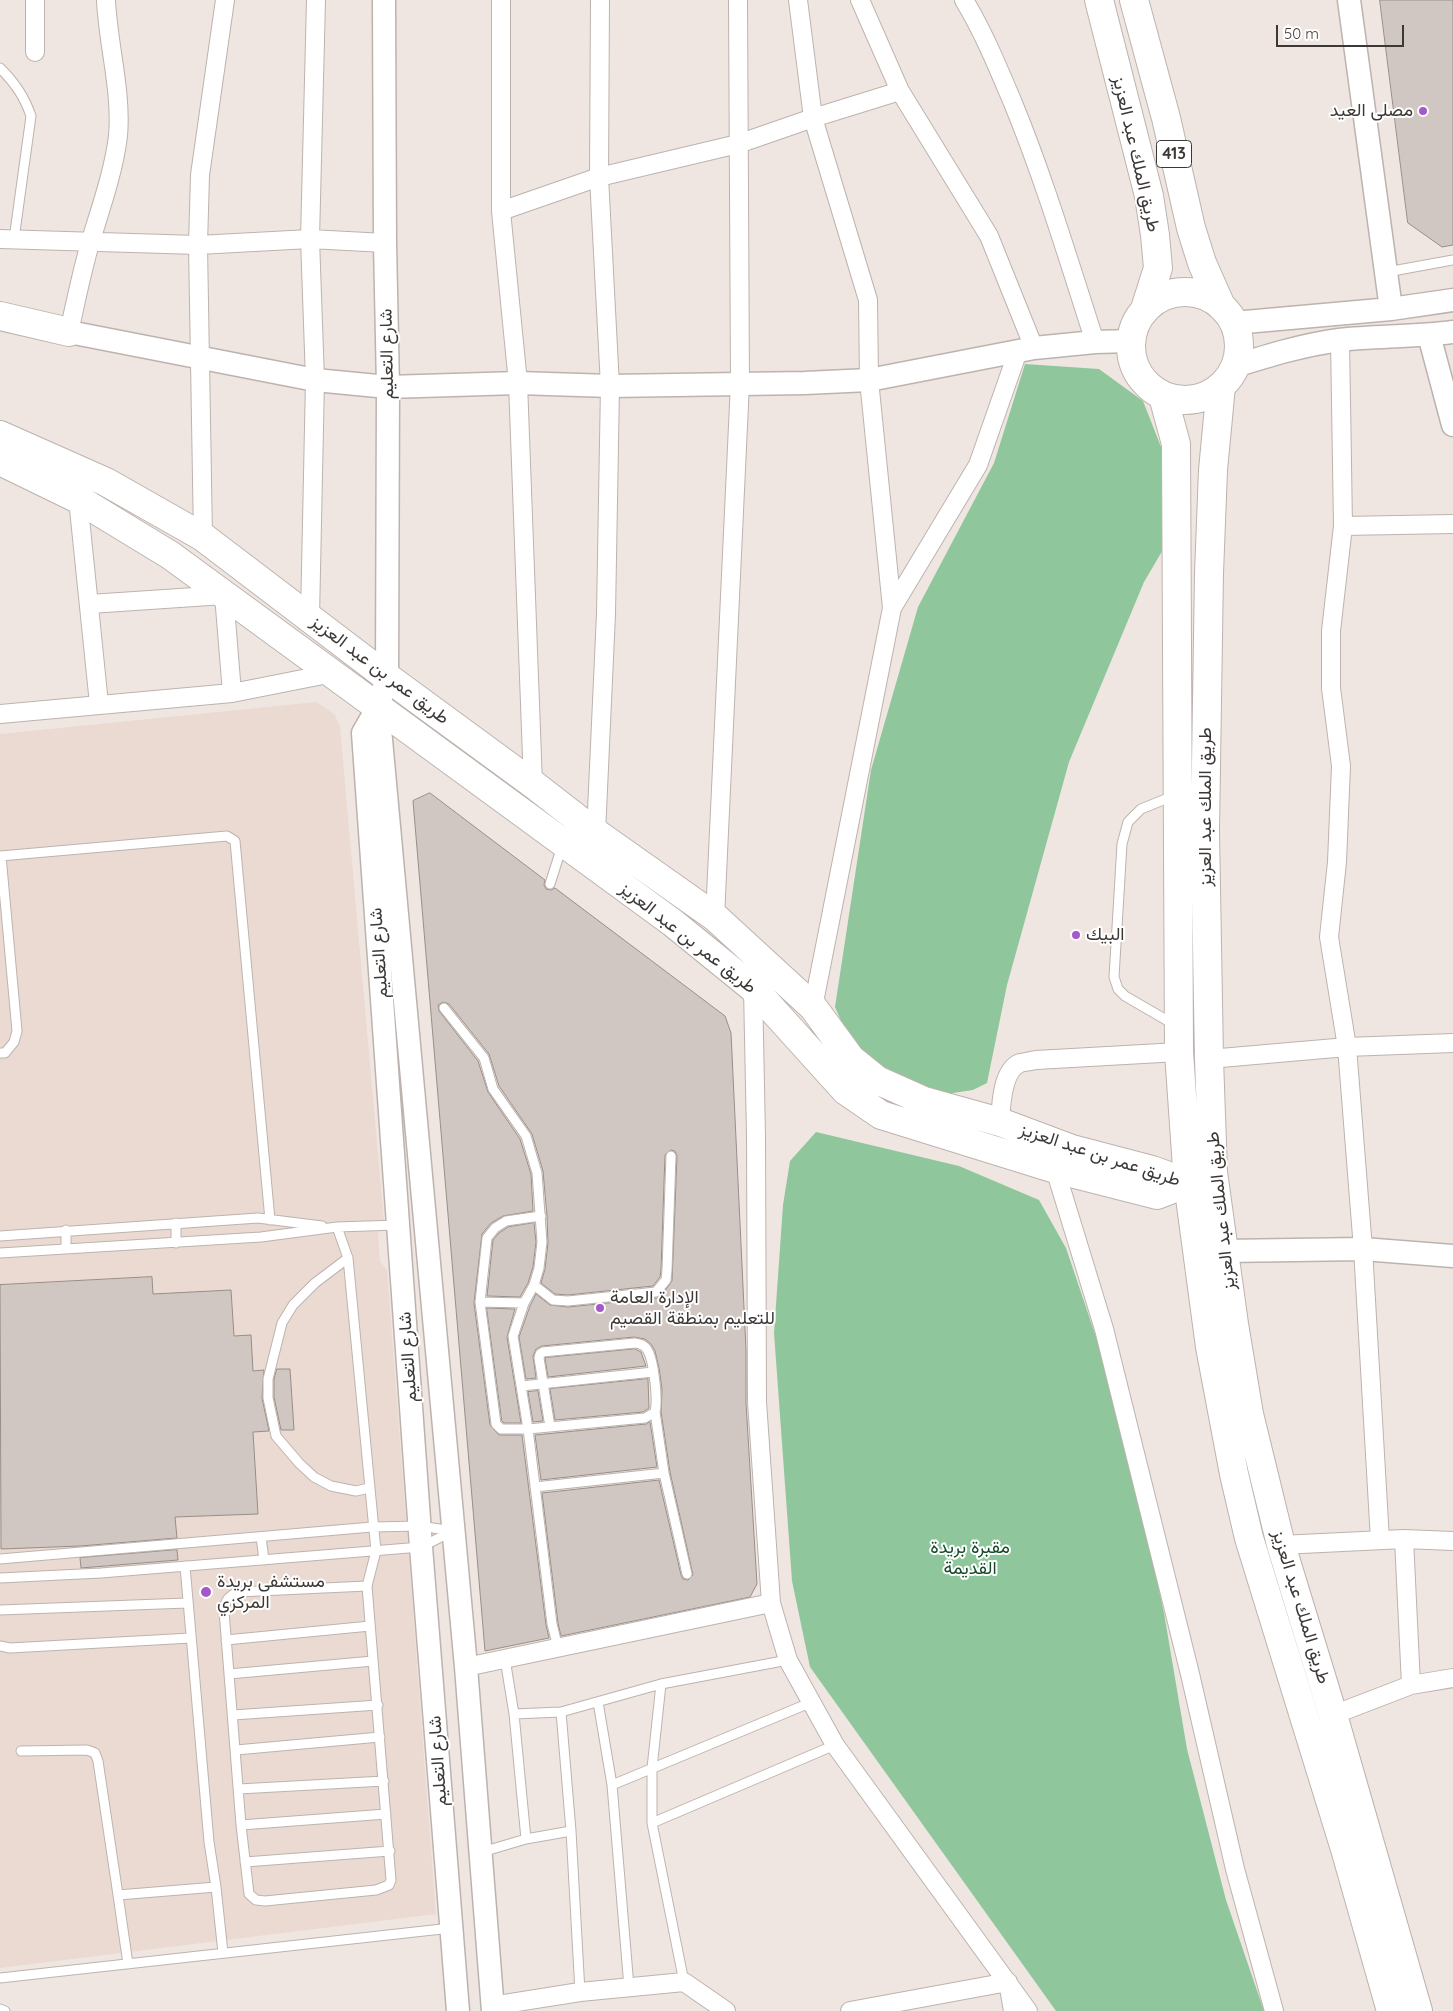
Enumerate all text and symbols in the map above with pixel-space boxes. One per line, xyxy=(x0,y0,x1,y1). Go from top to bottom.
scale bar xyxy=(1278,15,1406,47)
text: 50 m xyxy=(1284,24,1319,43)
street label: طريق الملك عبد العزيز xyxy=(1108,74,1164,234)
place label: مصلى العيد xyxy=(1330,100,1413,122)
marker: مصلى العيد xyxy=(1417,105,1429,117)
road number: 413 xyxy=(1156,140,1192,168)
street label: شارع التعليم xyxy=(375,308,399,400)
street label: طريق عمر بن عبد العزيز xyxy=(307,611,453,729)
street label: طريق الملك عبد العزيز xyxy=(1195,727,1217,887)
street label: طريق عمر بن عبد العزيز xyxy=(615,878,761,998)
street label: شارع التعليم xyxy=(365,907,393,999)
place label: البيك xyxy=(1086,924,1125,946)
marker: البيك xyxy=(1070,929,1082,941)
street label: طريق عمر بن عبد العزيز xyxy=(1017,1119,1183,1191)
street label: طريق الملك عبد العزيز xyxy=(1202,1130,1240,1292)
place label: الإدارة العامة للتعليم بمنطقة القصيم xyxy=(610,1287,775,1330)
marker: الإدارة العامة للتعليم بمنطقة القصيم xyxy=(594,1302,606,1314)
street label: شارع التعليم xyxy=(394,1311,422,1403)
street label: طريق الملك عبد العزيز xyxy=(1267,1527,1335,1687)
park label: مقبرة بريدة القديمة xyxy=(930,1537,1010,1580)
place label: مستشفى بريدة المركزي xyxy=(217,1571,325,1614)
marker: مستشفى بريدة المركزي xyxy=(199,1585,213,1599)
street label: شارع التعليم xyxy=(424,1715,452,1807)

